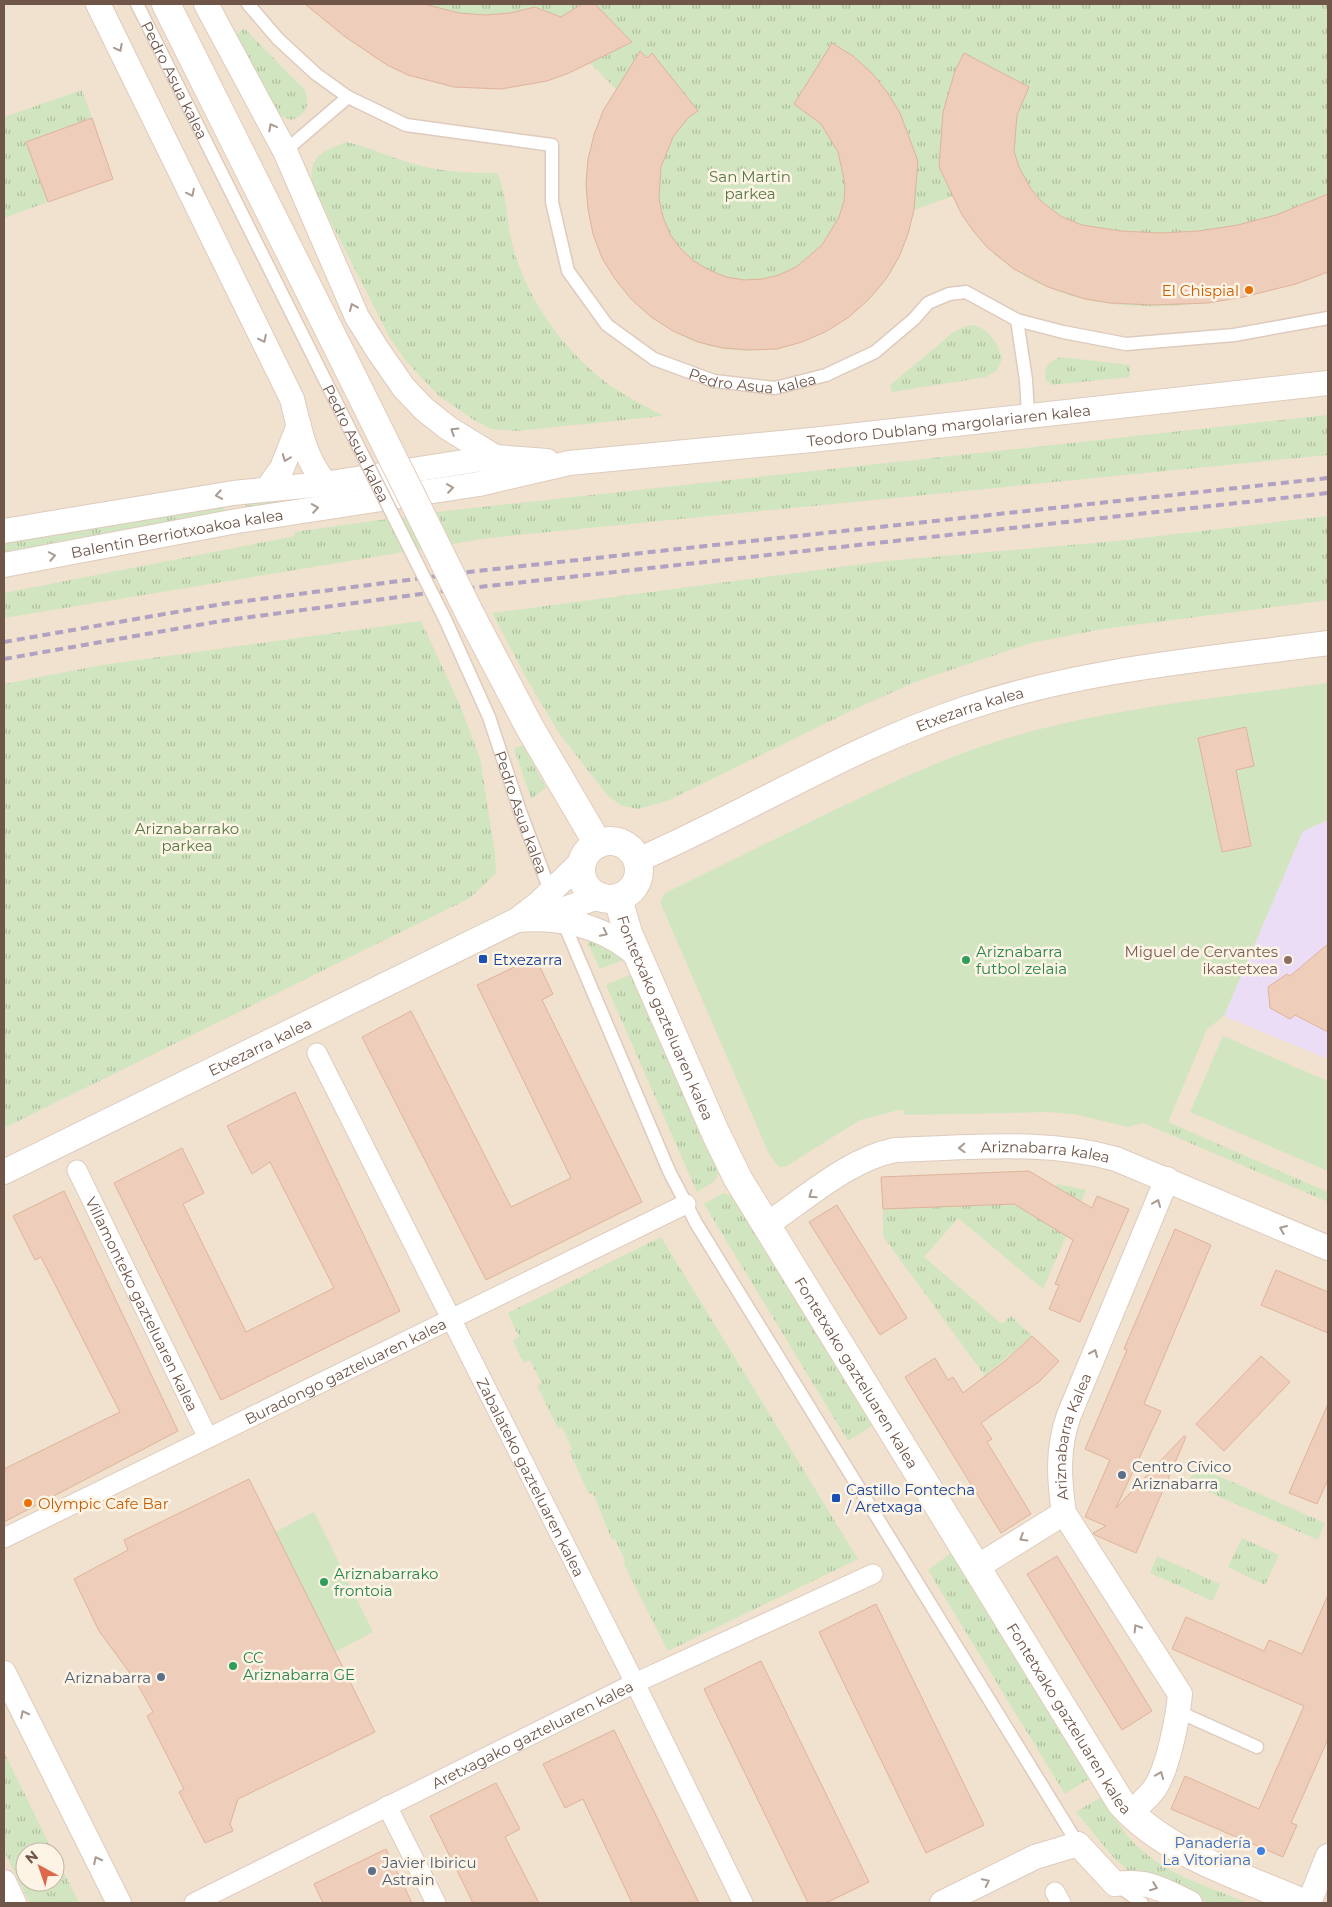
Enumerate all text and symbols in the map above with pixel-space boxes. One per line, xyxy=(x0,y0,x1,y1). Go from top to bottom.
street label: Pedro Asua kalea xyxy=(138,18,212,142)
one-way arrow xyxy=(113,42,123,51)
one-way arrow xyxy=(268,123,278,132)
park label: San Martin parkea xyxy=(709,167,791,203)
one-way arrow xyxy=(185,188,195,197)
place label: El Chispial xyxy=(1162,281,1239,300)
marker: El Chispial xyxy=(1243,284,1255,296)
one-way arrow xyxy=(348,303,359,312)
one-way arrow xyxy=(256,334,267,343)
street label: Pedro Asua kalea xyxy=(686,363,818,398)
street label: Pedro Asua kalea xyxy=(319,381,394,505)
street label: Teodoro Dublang margolariaren kalea xyxy=(806,400,1092,450)
one-way arrow xyxy=(450,428,459,438)
one-way arrow xyxy=(281,453,292,462)
one-way arrow xyxy=(447,483,455,494)
one-way arrow xyxy=(215,490,223,500)
one-way arrow xyxy=(311,504,319,514)
street label: Balentin Berriotxoakoa kalea xyxy=(69,505,285,562)
one-way arrow xyxy=(47,551,56,561)
street label: Etxezarra kalea xyxy=(913,682,1026,736)
street label: Pedro Asua kalea xyxy=(491,748,552,876)
park label: Ariznabarrako parkea xyxy=(135,819,239,855)
street label: Fontetxako gazteluaren kalea xyxy=(614,913,718,1123)
one-way arrow xyxy=(599,927,608,937)
place label: Ariznabarra futbol zelaia xyxy=(976,942,1067,978)
place label: Miguel de Cervantes ikastetxea xyxy=(1124,942,1278,978)
place label: Etxezarra xyxy=(493,950,562,969)
marker: Etxezarra xyxy=(477,953,489,965)
marker: Ariznabarra futbol zelaia xyxy=(960,954,972,966)
marker: Miguel de Cervantes ikastetxea xyxy=(1282,954,1294,966)
street label: Etxezarra kalea xyxy=(205,1013,315,1080)
street label: Ariznabarra kalea xyxy=(981,1137,1112,1167)
one-way arrow xyxy=(957,1143,965,1153)
one-way arrow xyxy=(808,1189,817,1198)
street label: Villamonteko gazteluaren kalea xyxy=(82,1193,203,1414)
one-way arrow xyxy=(1151,1200,1161,1208)
one-way arrow xyxy=(1279,1225,1288,1236)
street label: Fontetxako gazteluaren kalea xyxy=(791,1273,923,1472)
street label: Buradongo gazteluaren kalea xyxy=(241,1313,449,1428)
one-way arrow xyxy=(1088,1349,1099,1358)
street label: Ariznabarra Kalea xyxy=(1051,1370,1095,1501)
street label: Zabalateko gazteluaren kalea xyxy=(473,1374,589,1580)
place label: Centro Cívico Ariznabarra xyxy=(1132,1457,1231,1493)
marker: Centro Cívico Ariznabarra xyxy=(1116,1469,1128,1481)
place label: Castillo Fontecha / Aretxaga xyxy=(845,1480,975,1516)
marker: Castillo Fontecha / Aretxaga xyxy=(830,1492,842,1504)
place label: Olympic Cafe Bar xyxy=(38,1494,169,1513)
marker: Olympic Cafe Bar xyxy=(22,1497,34,1509)
one-way arrow xyxy=(1019,1532,1028,1542)
place label: Ariznabarrako frontoia xyxy=(334,1564,439,1600)
marker: Ariznabarrako frontoia xyxy=(318,1576,330,1588)
street label: Fontetxako gazteluaren kalea xyxy=(1003,1619,1136,1818)
one-way arrow xyxy=(1134,1624,1144,1633)
place label: CC Ariznabarra GE xyxy=(243,1648,355,1684)
marker: CC Ariznabarra GE xyxy=(227,1660,239,1672)
place label: Ariznabarra xyxy=(65,1668,151,1687)
marker: Ariznabarra xyxy=(155,1671,167,1683)
street label: Aretxagako gazteluaren kalea xyxy=(428,1676,636,1792)
one-way arrow xyxy=(20,1710,30,1719)
one-way arrow xyxy=(1154,1771,1164,1780)
place label: Panadería La Vitoriana xyxy=(1162,1833,1251,1869)
north arrow xyxy=(15,1842,65,1892)
marker: Panadería La Vitoriana xyxy=(1255,1845,1267,1857)
text: N xyxy=(22,1847,42,1868)
place label: Javier Ibiricu Astrain xyxy=(381,1853,477,1889)
one-way arrow xyxy=(93,1856,103,1865)
marker: Javier Ibiricu Astrain xyxy=(366,1865,378,1877)
one-way arrow xyxy=(981,1877,990,1888)
one-way arrow xyxy=(1149,1880,1158,1891)

